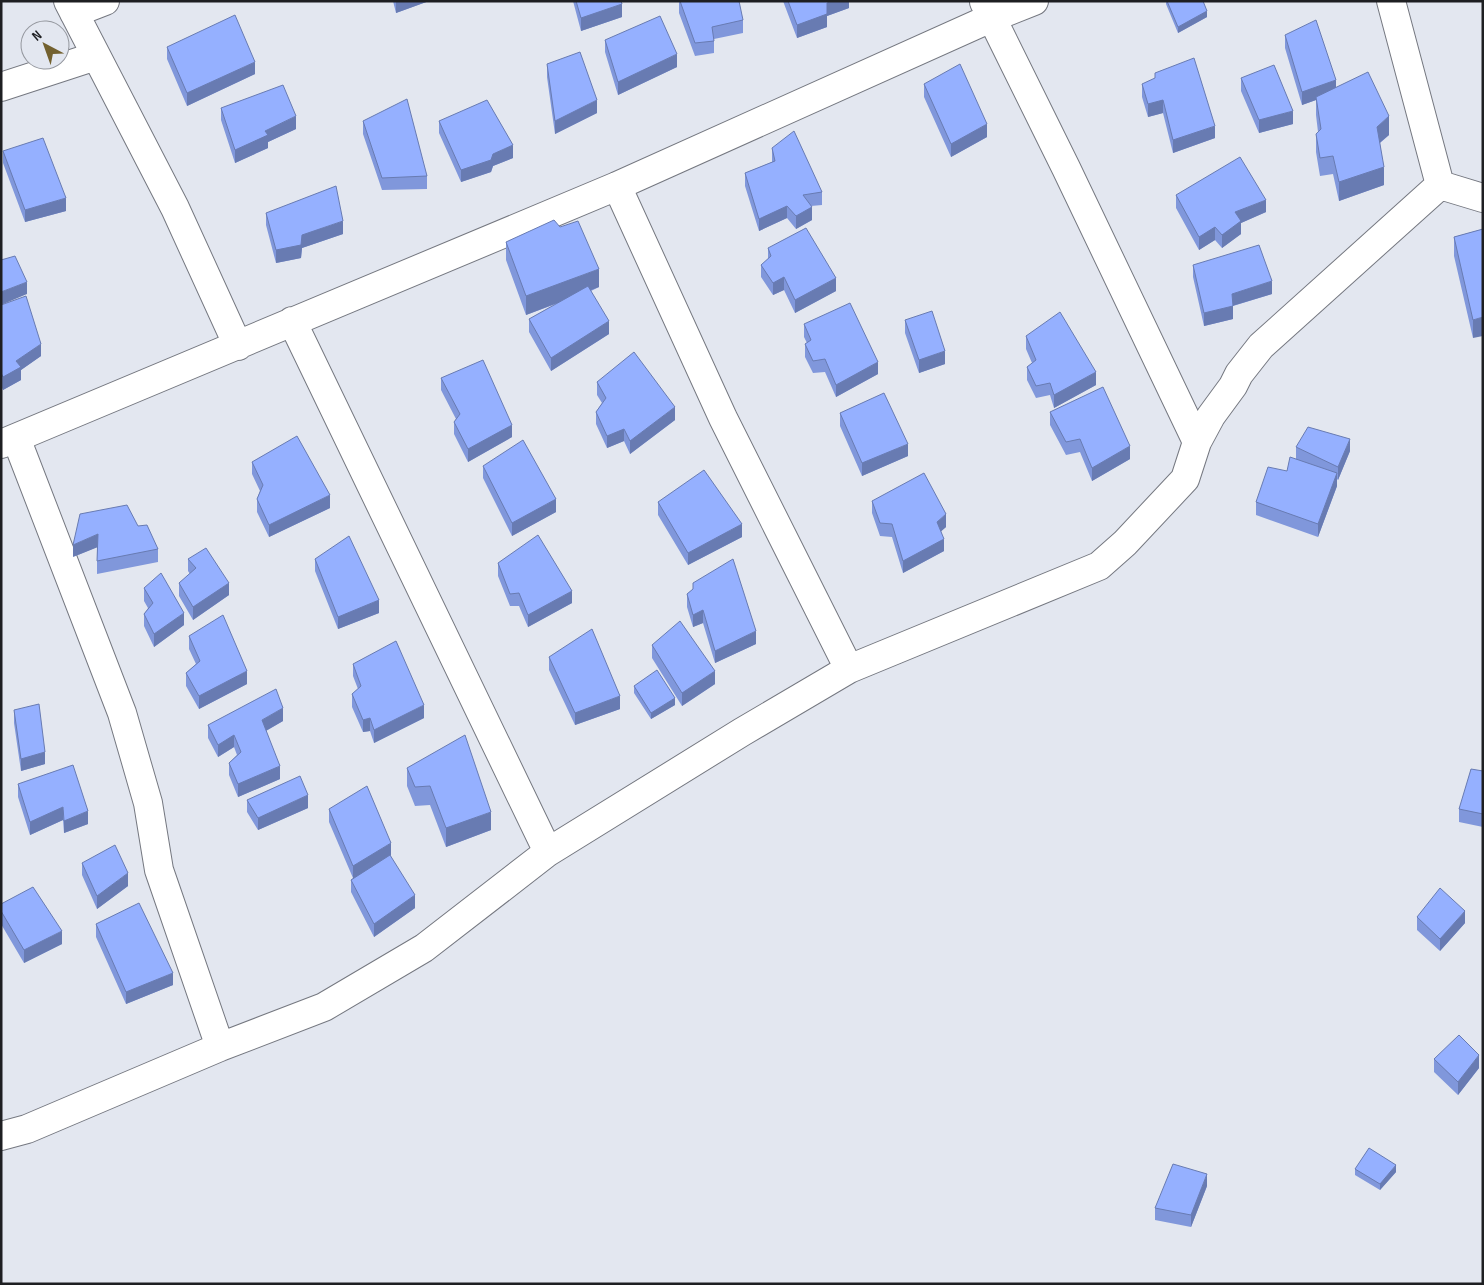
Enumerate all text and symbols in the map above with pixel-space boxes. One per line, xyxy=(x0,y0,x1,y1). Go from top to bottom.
north arrow xyxy=(20,20,70,70)
text: N xyxy=(28,27,45,44)

